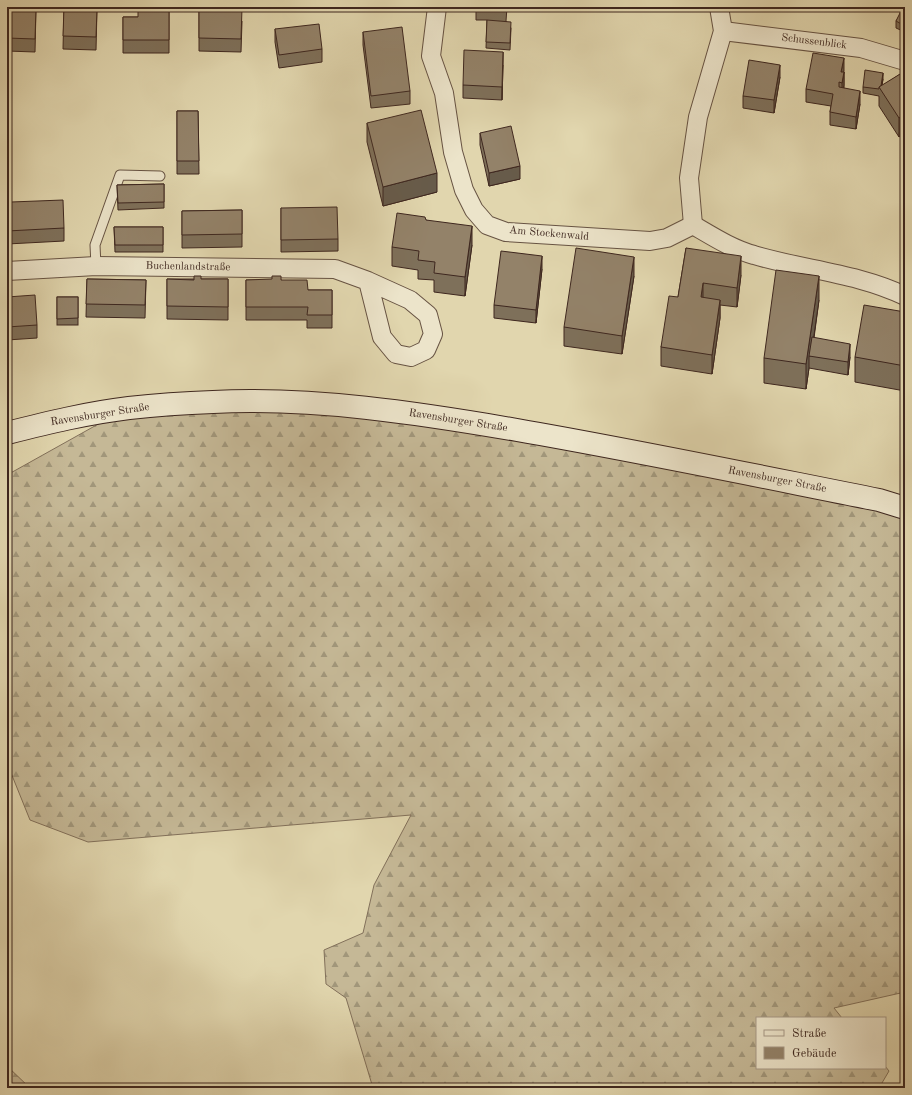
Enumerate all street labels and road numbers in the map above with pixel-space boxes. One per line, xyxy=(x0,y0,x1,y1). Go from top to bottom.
street label: Schussenblick xyxy=(781,33,848,52)
street label: Am Stockenwald xyxy=(509,225,590,243)
street label: Buchenlandstraße xyxy=(146,261,230,273)
street label: Ravensburger Straße xyxy=(50,402,150,428)
street label: Ravensburger Straße xyxy=(408,408,508,434)
street label: Ravensburger Straße xyxy=(727,465,827,495)

